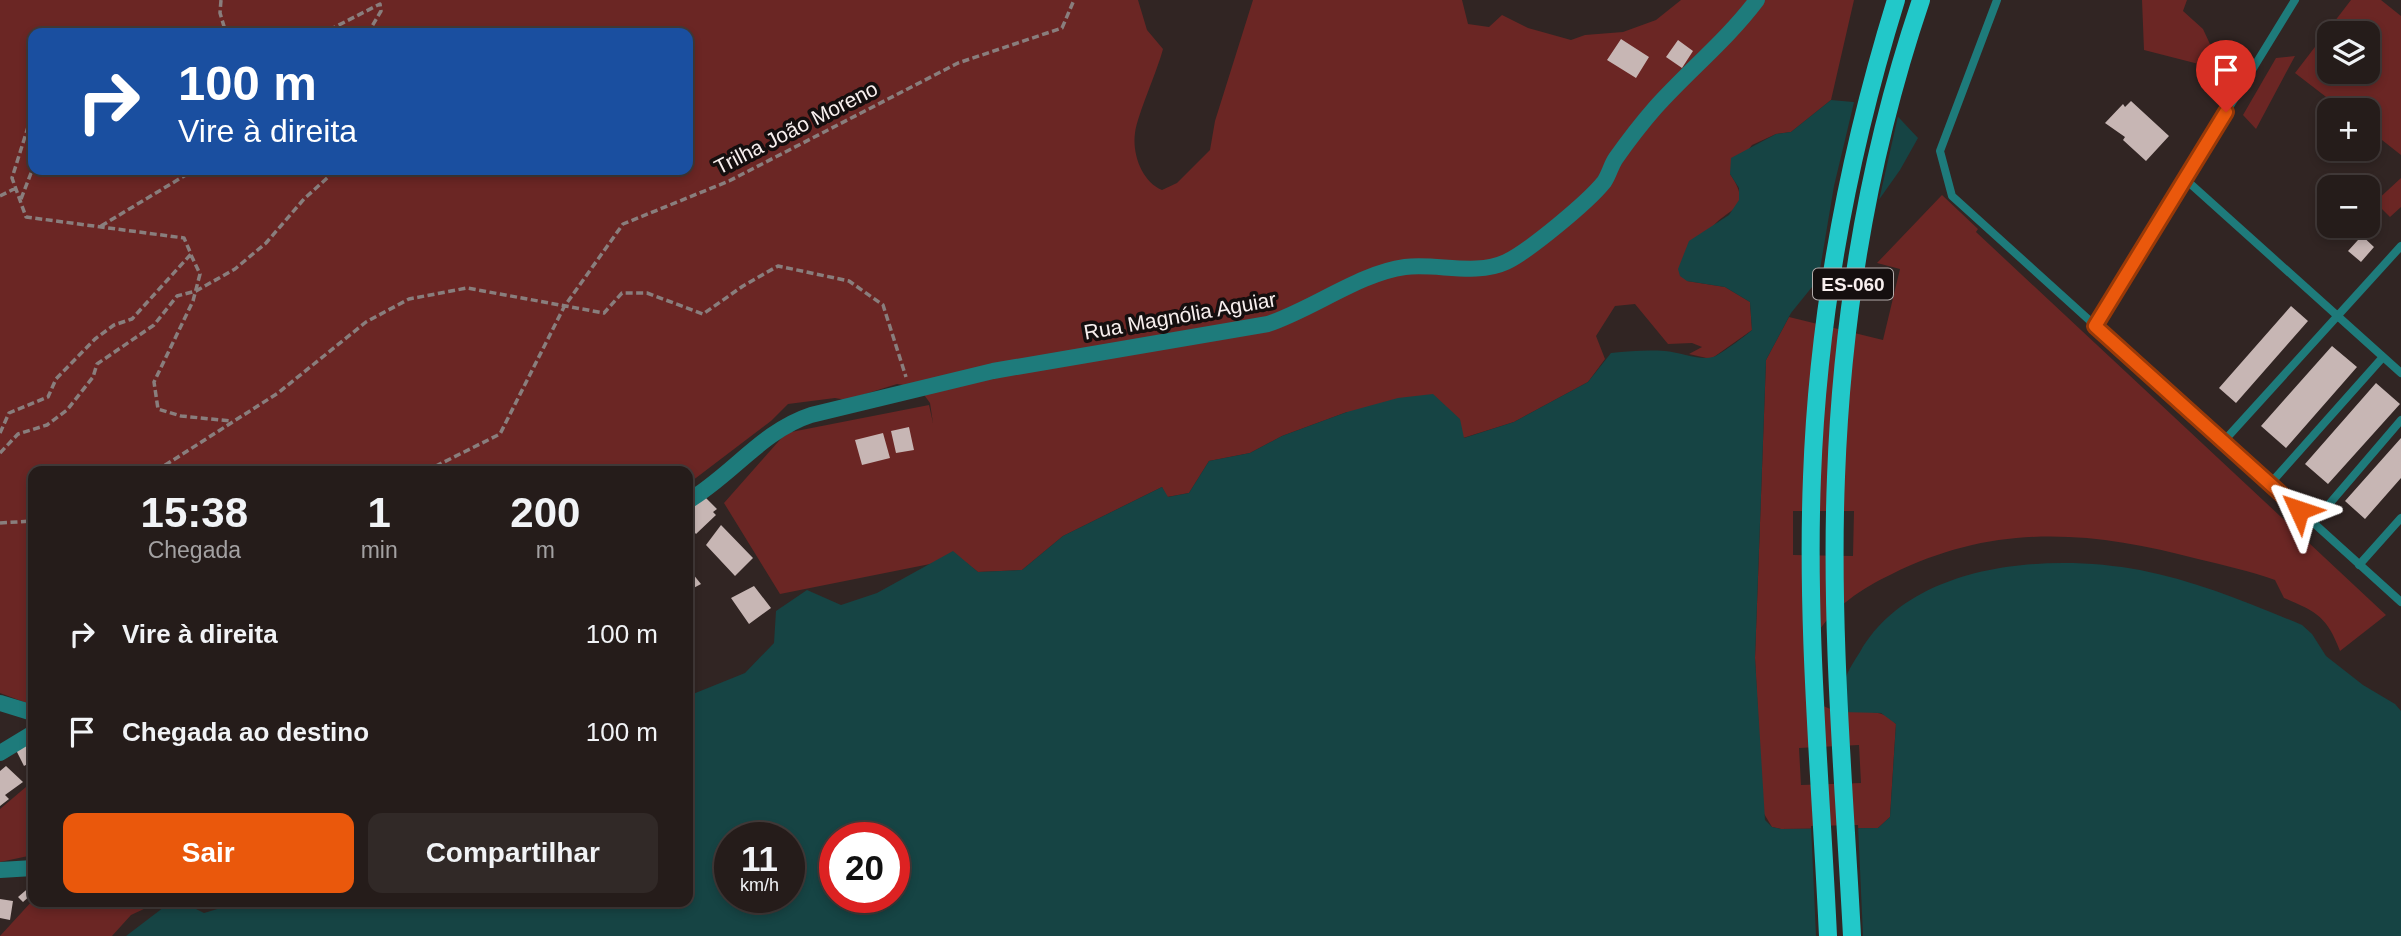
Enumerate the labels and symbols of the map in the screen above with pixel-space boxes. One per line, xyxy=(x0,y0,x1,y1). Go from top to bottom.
pin xyxy=(2196,40,2256,112)
street label: Trilha João Moreno xyxy=(710,76,881,179)
road number: ES-060 xyxy=(1813,268,1893,300)
street label: Rua Magnólia Aguiar xyxy=(1082,287,1278,344)
position arrow xyxy=(2262,473,2336,547)
speed limit sign: 20 xyxy=(819,822,910,913)

